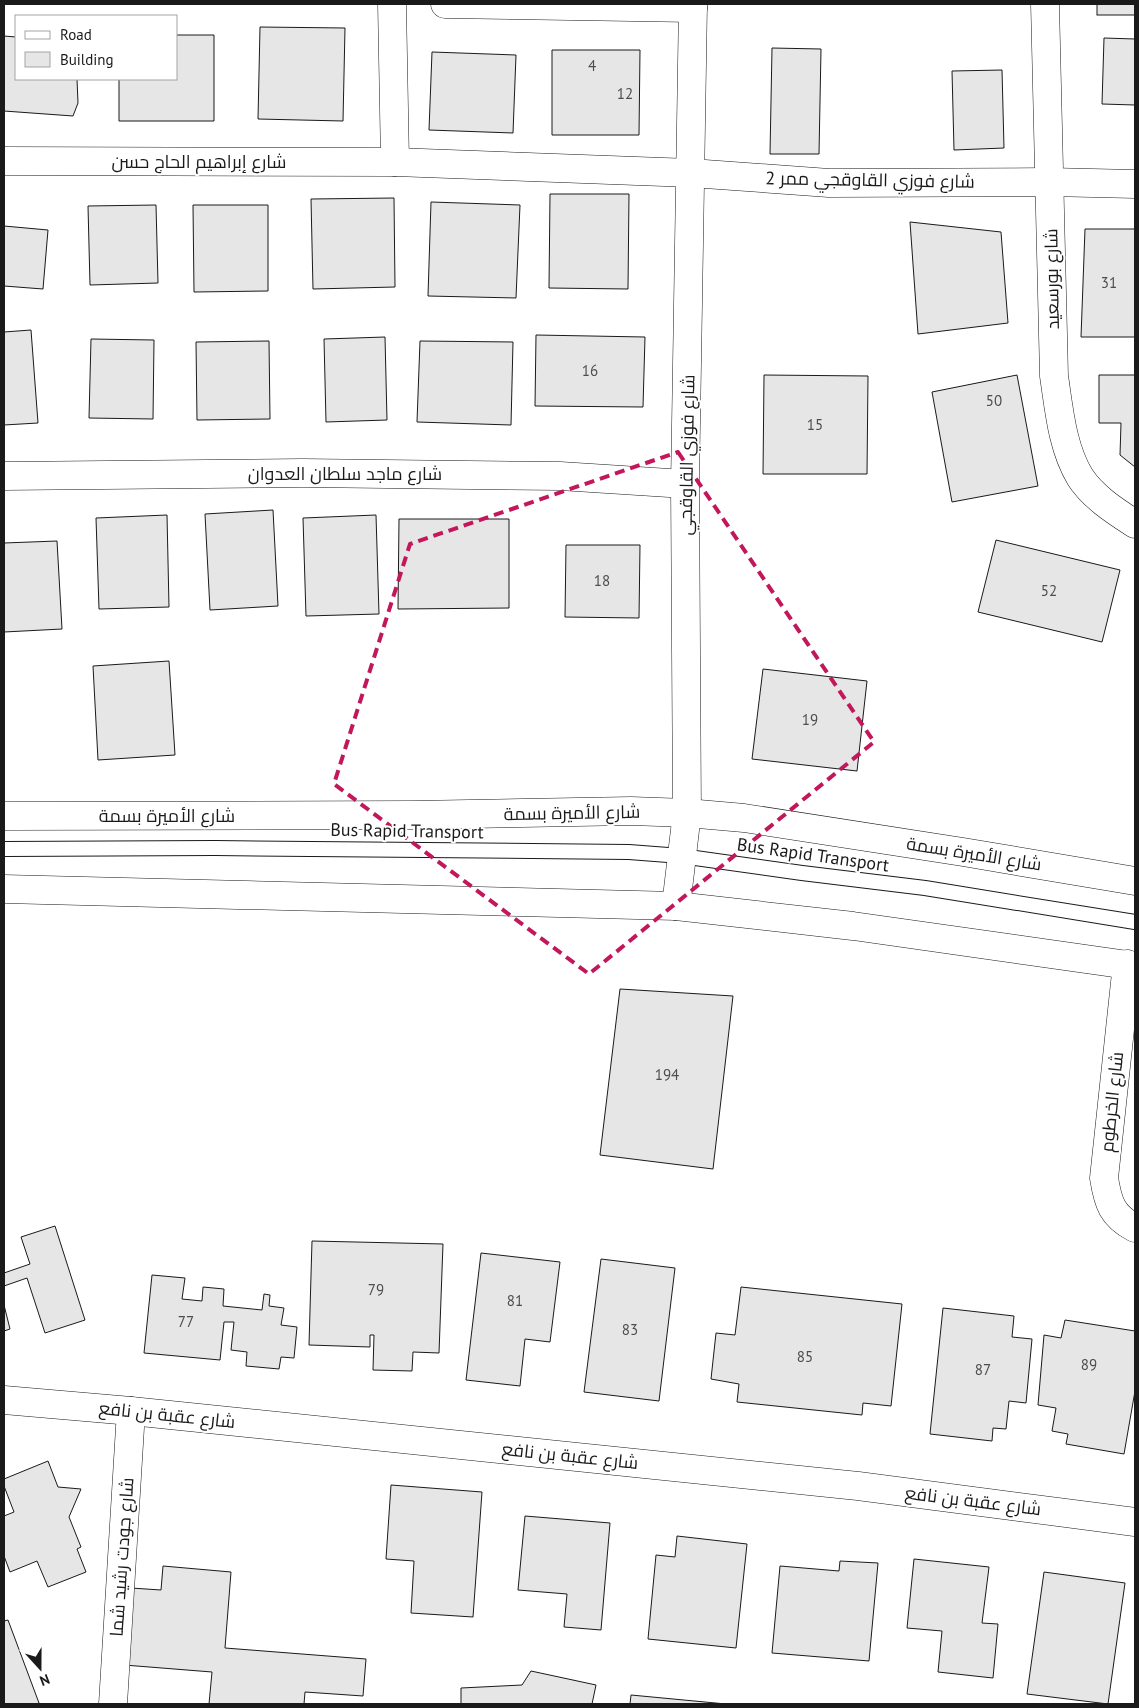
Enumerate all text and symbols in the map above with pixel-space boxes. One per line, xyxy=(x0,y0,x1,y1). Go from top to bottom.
legend xyxy=(15,15,178,80)
text: Road xyxy=(60,25,92,44)
text: Building xyxy=(60,50,114,69)
house number: 4 xyxy=(588,56,596,75)
house number: 12 xyxy=(617,84,633,103)
street label: شارع إبراهيم الحاج حسن xyxy=(112,150,286,174)
street label: شارع فوزي القاوقجي ممر 2 xyxy=(765,166,975,196)
street label: شارع بورسعيد xyxy=(1039,228,1065,330)
house number: 31 xyxy=(1101,273,1117,292)
house number: 16 xyxy=(582,361,598,380)
street label: شارع فوزي القاوقجي xyxy=(674,374,702,536)
house number: 50 xyxy=(986,391,1002,410)
house number: 15 xyxy=(807,415,823,434)
street label: شارع ماجد سلطان العدوان xyxy=(248,462,442,486)
house number: 18 xyxy=(594,571,610,590)
house number: 52 xyxy=(1041,581,1057,600)
house number: 19 xyxy=(802,710,818,729)
street label: شارع الأميرة بسمة xyxy=(504,800,640,826)
street label: شارع الأميرة بسمة xyxy=(99,804,235,828)
street label: Bus Rapid Transport xyxy=(330,818,484,843)
street label: شارع الأميرة بسمة xyxy=(905,831,1043,877)
street label: Bus Rapid Transport xyxy=(736,832,891,877)
street label: شارع الخرطوم xyxy=(1095,1051,1129,1153)
house number: 194 xyxy=(655,1065,679,1084)
house number: 79 xyxy=(368,1280,384,1299)
house number: 81 xyxy=(507,1291,523,1310)
house number: 77 xyxy=(178,1312,194,1331)
house number: 83 xyxy=(622,1320,638,1339)
house number: 85 xyxy=(797,1347,813,1366)
house number: 89 xyxy=(1081,1355,1097,1374)
house number: 87 xyxy=(975,1360,991,1379)
street label: شارع عقبة بن نافع xyxy=(98,1396,236,1434)
street label: شارع عقبة بن نافع xyxy=(501,1437,639,1475)
street label: شارع جودت رشيد شما xyxy=(104,1477,140,1637)
street label: شارع عقبة بن نافع xyxy=(904,1481,1042,1521)
north arrow xyxy=(15,1643,65,1693)
text: N xyxy=(37,1670,52,1690)

